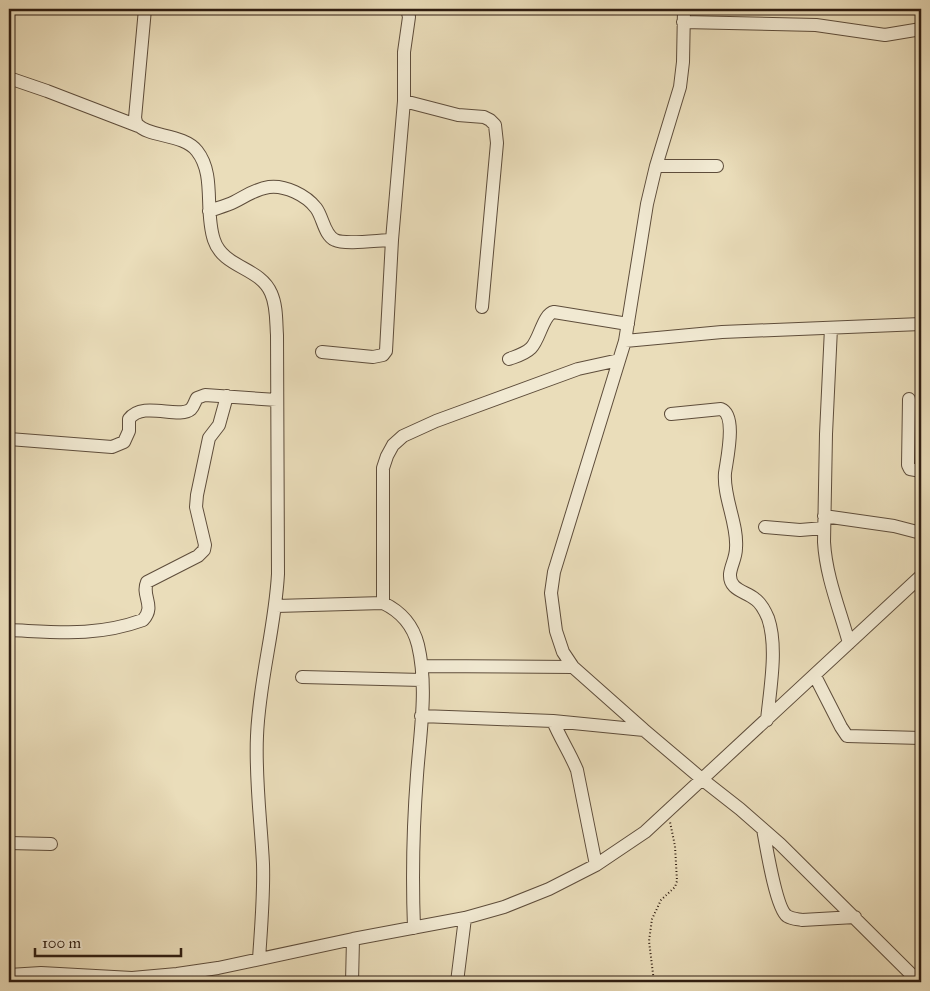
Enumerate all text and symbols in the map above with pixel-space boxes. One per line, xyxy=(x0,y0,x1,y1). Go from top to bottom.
scale bar xyxy=(35,926,181,958)
text: 100 m xyxy=(42,934,82,952)

